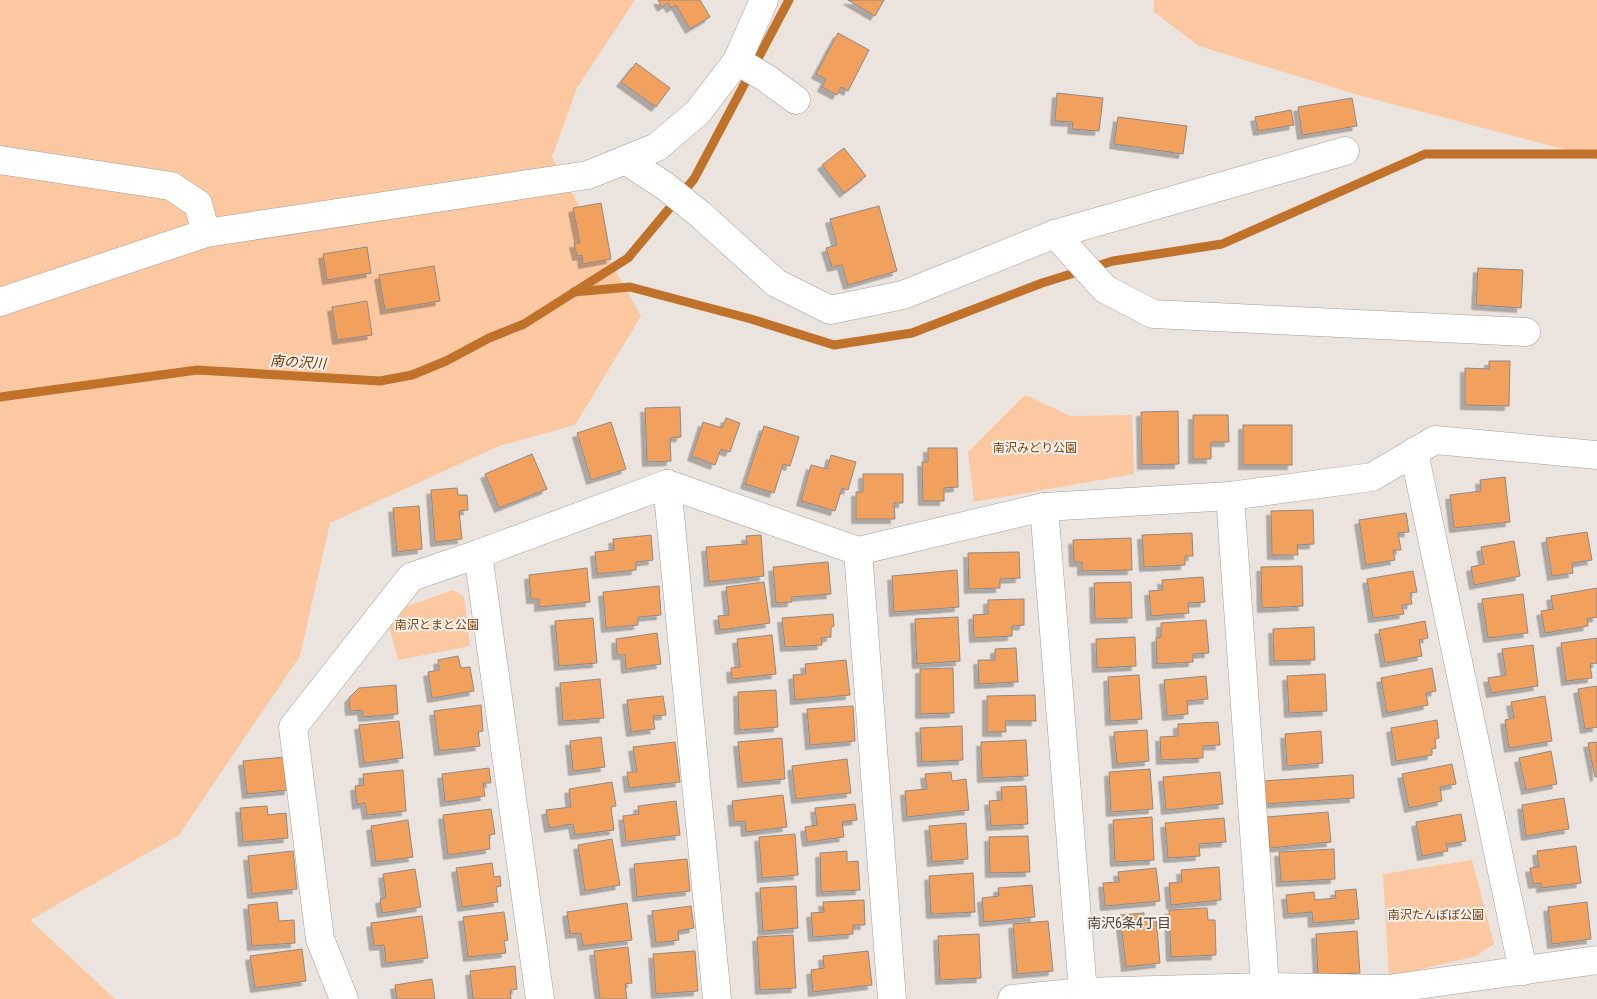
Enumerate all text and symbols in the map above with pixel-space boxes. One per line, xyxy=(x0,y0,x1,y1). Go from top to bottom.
water label: 南の沢川 xyxy=(270,353,328,372)
park label: 南沢みどり公園 xyxy=(993,441,1077,455)
park label: 南沢とまと公園 xyxy=(395,618,479,632)
park label: 南沢たんぽぽ公園 xyxy=(1388,908,1484,922)
district label: 南沢6条4丁目 xyxy=(1087,915,1171,931)

